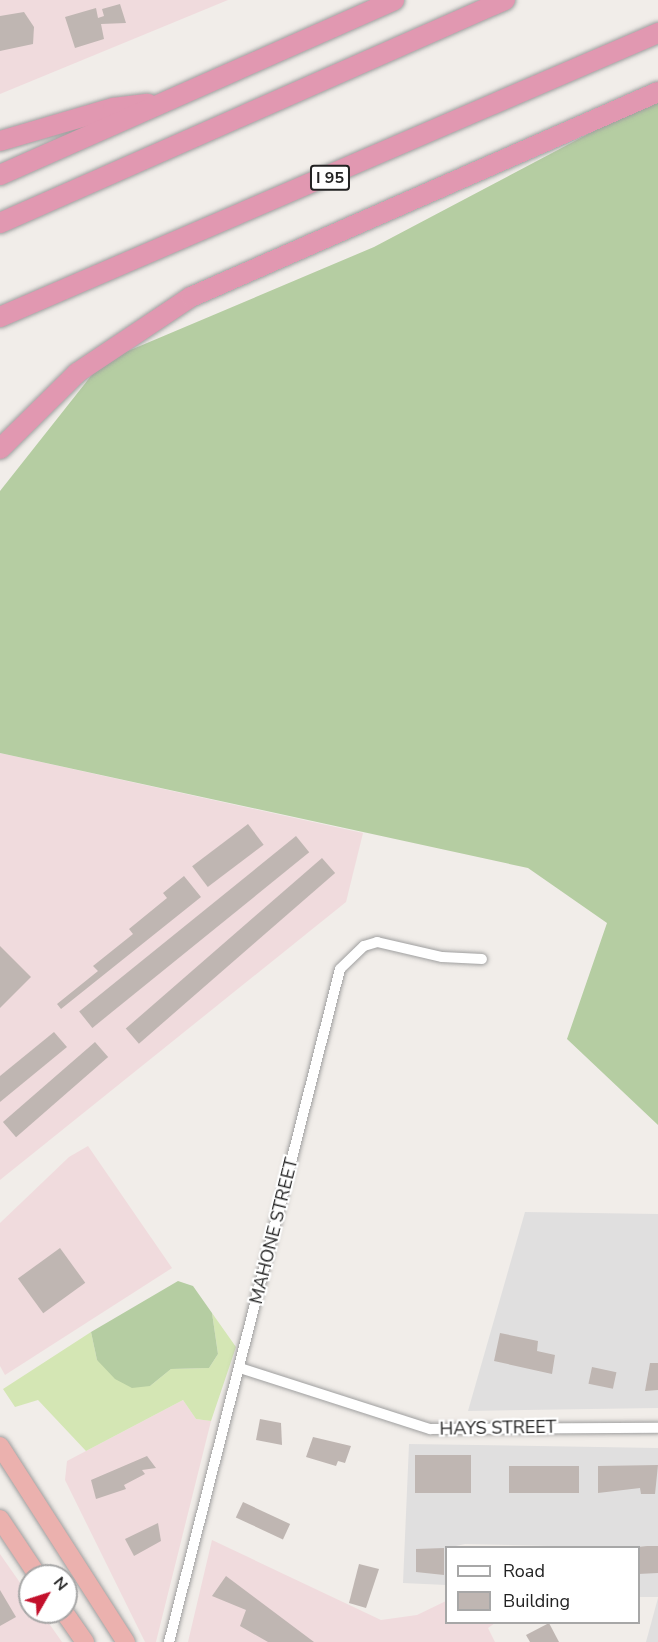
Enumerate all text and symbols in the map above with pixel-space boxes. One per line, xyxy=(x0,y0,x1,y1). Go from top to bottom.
road number: I 95 xyxy=(309,165,351,191)
street label: MAHONE STREET xyxy=(245,1156,303,1306)
street label: HAYS STREET xyxy=(439,1416,557,1440)
legend xyxy=(445,1546,640,1624)
text: Road xyxy=(503,1559,545,1583)
north arrow xyxy=(18,1564,78,1624)
text: N xyxy=(48,1572,73,1596)
text: Building xyxy=(503,1589,570,1613)

